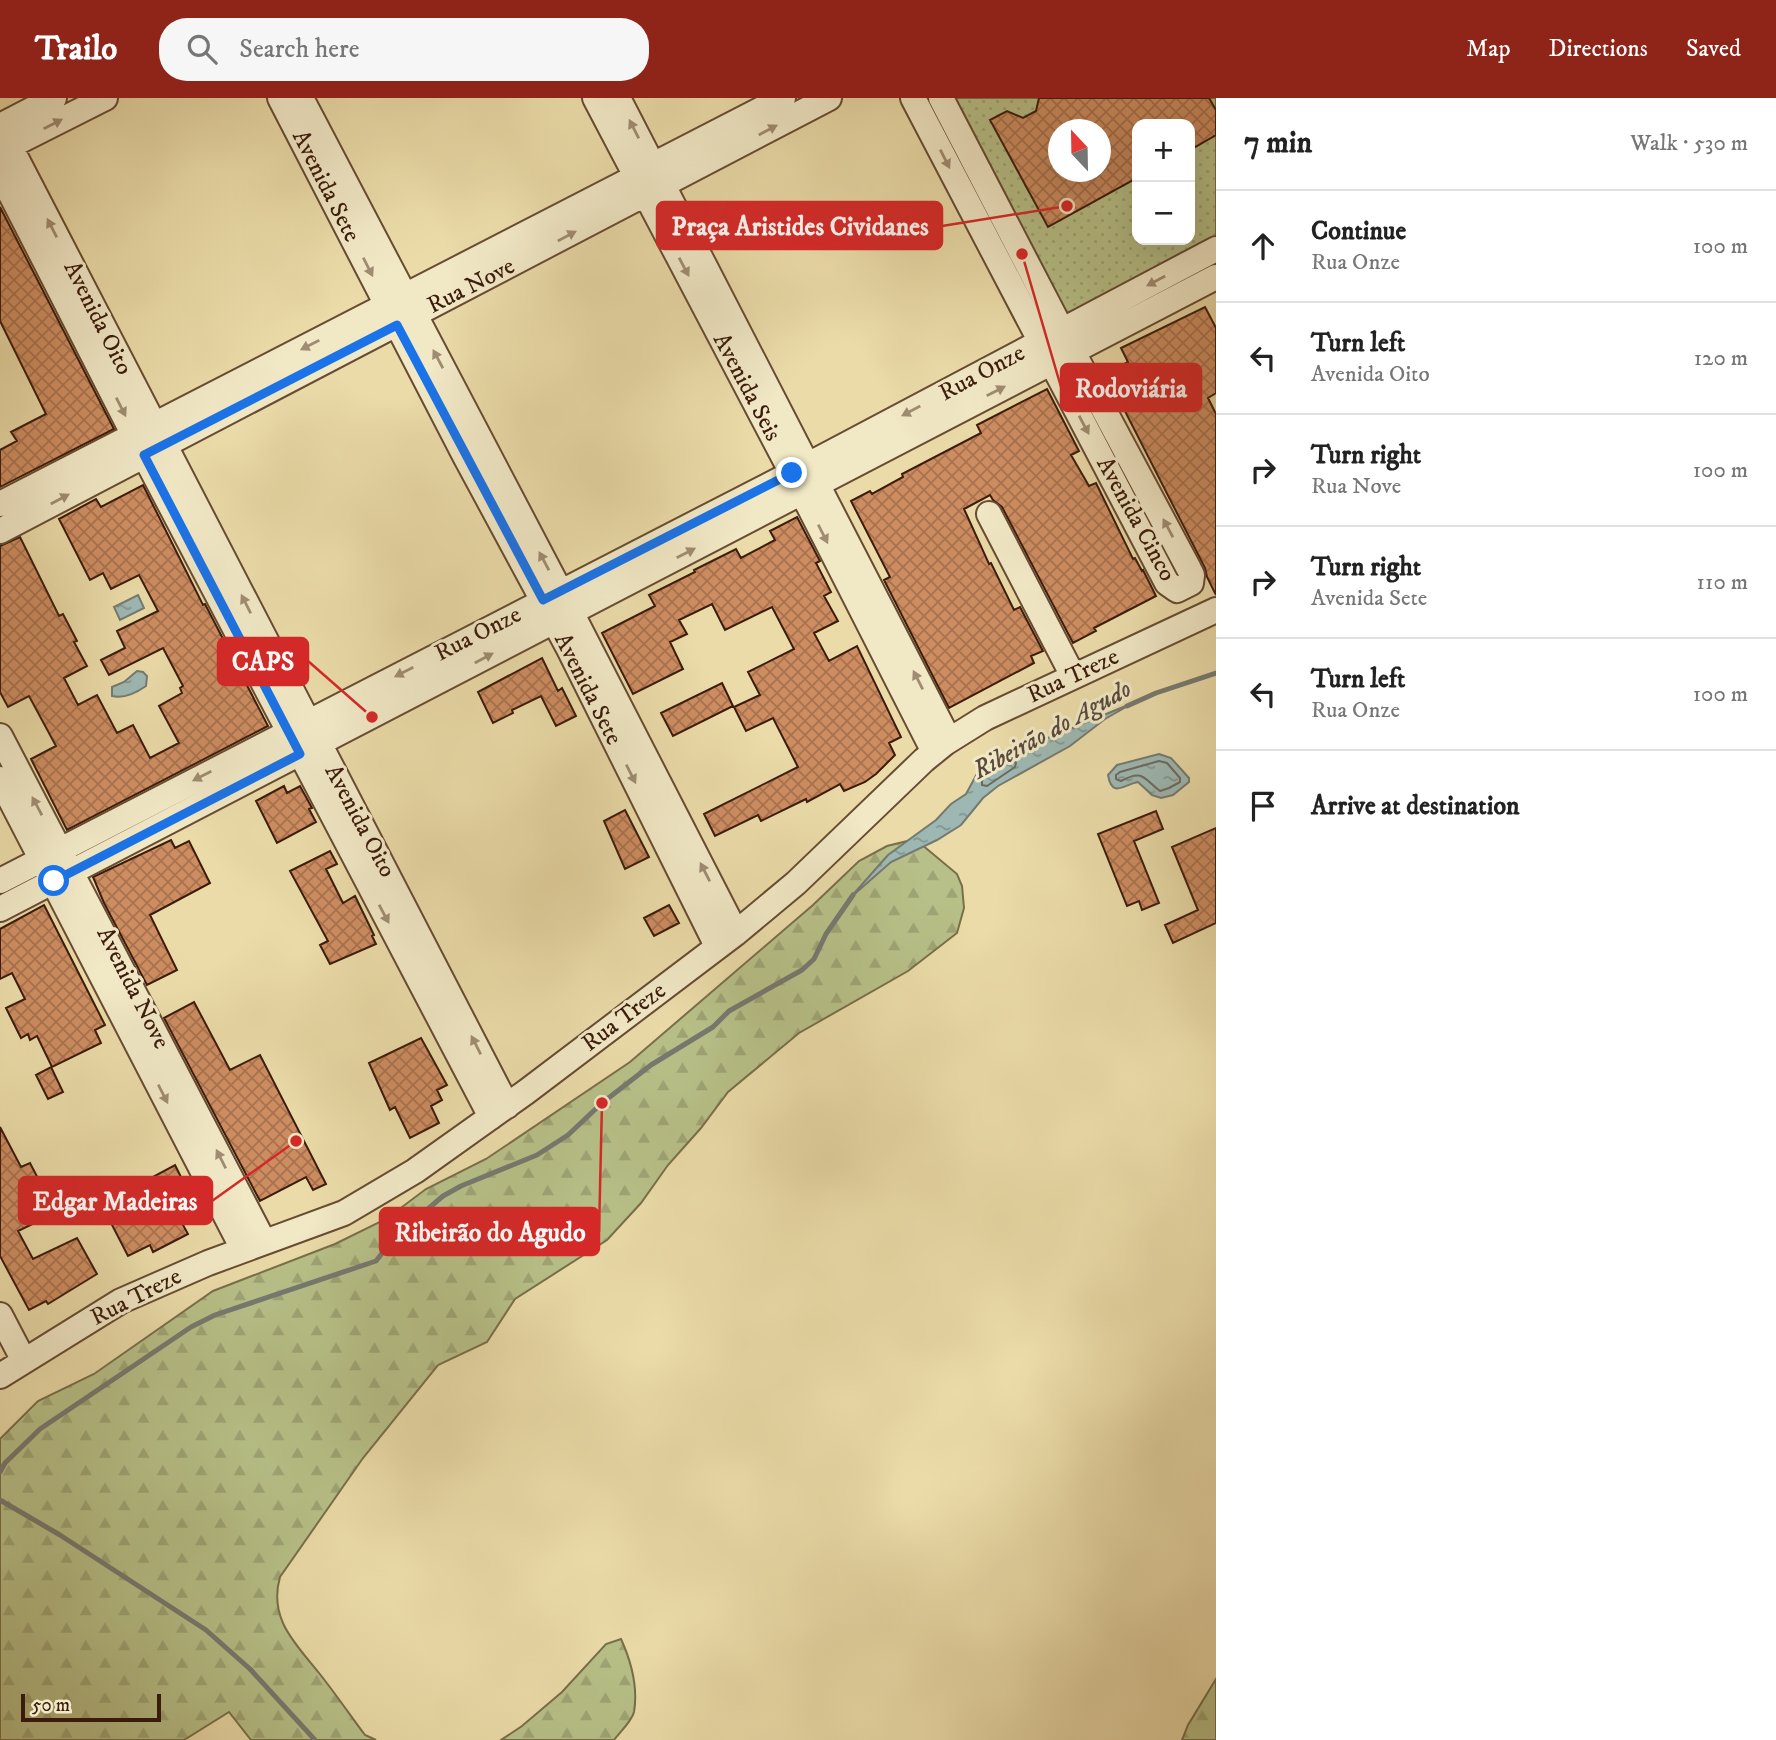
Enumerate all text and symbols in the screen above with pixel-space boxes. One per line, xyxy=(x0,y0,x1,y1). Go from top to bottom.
search box xyxy=(159,18,649,81)
text: Trailo xyxy=(35,29,117,70)
icon: search xyxy=(183,30,221,68)
text: Search here xyxy=(239,33,359,66)
text: Map xyxy=(1466,34,1511,64)
text: Directions xyxy=(1549,34,1648,64)
text: Saved xyxy=(1686,34,1741,64)
one-way arrow xyxy=(43,119,63,131)
one-way arrow xyxy=(628,119,640,139)
north arrow xyxy=(1048,119,1111,182)
map controls xyxy=(1132,119,1195,245)
button: + xyxy=(1132,119,1195,182)
one-way arrow xyxy=(758,124,778,136)
street label: Avenida Sete xyxy=(285,125,367,247)
text: 7 min xyxy=(1244,125,1312,162)
text: Walk · 530 m xyxy=(1630,129,1748,158)
one-way arrow xyxy=(938,149,950,169)
button: − xyxy=(1132,182,1195,245)
callout: Praça Aristides Cividanes xyxy=(657,202,942,249)
text: Praça Aristides Cividanes xyxy=(671,211,929,244)
text: Continue xyxy=(1311,215,1406,248)
one-way arrow xyxy=(47,218,58,238)
icon: ahead xyxy=(1244,227,1282,265)
one-way arrow xyxy=(557,231,577,243)
text: 100 m xyxy=(1693,232,1748,261)
text: Rua Onze xyxy=(1311,248,1400,277)
street label: Rua Nove xyxy=(422,251,520,321)
street label: Avenida Oito xyxy=(57,256,139,380)
one-way arrow xyxy=(678,257,689,277)
one-way arrow xyxy=(361,258,373,278)
one-way arrow xyxy=(1146,276,1166,287)
text: Turn left xyxy=(1311,327,1405,360)
street label: Avenida Seis xyxy=(706,328,788,446)
one-way arrow xyxy=(299,338,319,350)
street label: Rua Onze xyxy=(934,338,1030,408)
icon: left xyxy=(1244,339,1282,377)
text: 120 m xyxy=(1694,344,1748,373)
one-way arrow xyxy=(433,349,445,369)
text: Avenida Oito xyxy=(1311,360,1430,389)
callout: Rodoviária xyxy=(1061,364,1201,411)
text: Rodoviária xyxy=(1075,373,1188,406)
one-way arrow xyxy=(987,385,1007,397)
one-way arrow xyxy=(115,398,127,417)
one-way arrow xyxy=(901,405,921,416)
one-way arrow xyxy=(1078,416,1090,435)
text: Turn right xyxy=(1311,439,1421,472)
street label: Avenida Cinco xyxy=(1089,451,1183,587)
icon: right xyxy=(1244,451,1282,489)
text: 100 m xyxy=(1693,456,1748,485)
route end xyxy=(776,457,807,488)
text: Rua Nove xyxy=(1311,472,1401,501)
one-way arrow xyxy=(51,494,71,506)
one-way arrow xyxy=(1162,518,1173,538)
one-way arrow xyxy=(817,524,829,544)
one-way arrow xyxy=(676,547,696,558)
one-way arrow xyxy=(538,551,550,571)
text: Turn right xyxy=(1311,551,1421,584)
icon: right xyxy=(1244,563,1282,601)
text: 110 m xyxy=(1697,568,1748,597)
text: Avenida Sete xyxy=(1311,584,1427,613)
one-way arrow xyxy=(241,594,252,614)
street label: Rua Onze xyxy=(430,600,526,668)
street label: Avenida Sete xyxy=(547,628,629,750)
callout: CAPS xyxy=(218,638,308,685)
street label: Rua Treze xyxy=(1022,642,1124,710)
text: CAPS xyxy=(232,646,294,679)
one-way arrow xyxy=(475,652,494,664)
text: Turn left xyxy=(1311,663,1405,696)
one-way arrow xyxy=(394,666,414,678)
one-way arrow xyxy=(912,670,923,690)
water label: Ribeirão do Agudo xyxy=(966,673,1137,788)
icon: left xyxy=(1244,675,1282,713)
text: 100 m xyxy=(1693,680,1748,709)
text: Rua Onze xyxy=(1311,696,1400,725)
street label: Avenida Oito xyxy=(318,759,402,883)
one-way arrow xyxy=(625,764,636,784)
one-way arrow xyxy=(192,770,212,782)
icon: arrive xyxy=(1244,787,1282,825)
text: Arrive at destination xyxy=(1311,790,1520,823)
one-way arrow xyxy=(31,795,43,815)
one-way arrow xyxy=(699,862,710,882)
route start xyxy=(38,865,69,896)
one-way arrow xyxy=(378,904,390,924)
street label: Avenida Nove xyxy=(90,922,176,1054)
street label: Rua Treze xyxy=(576,976,672,1058)
one-way arrow xyxy=(470,1035,481,1055)
one-way arrow xyxy=(158,1084,169,1104)
one-way arrow xyxy=(215,1149,227,1169)
callout: Edgar Madeiras xyxy=(19,1177,212,1224)
text: Edgar Madeiras xyxy=(33,1186,198,1219)
callout: Ribeirão do Agudo xyxy=(380,1208,599,1255)
text: Ribeirão do Agudo xyxy=(394,1217,586,1250)
street label: Rua Treze xyxy=(86,1261,186,1333)
scale bar xyxy=(21,1691,161,1723)
text: 50 m xyxy=(32,1694,70,1717)

